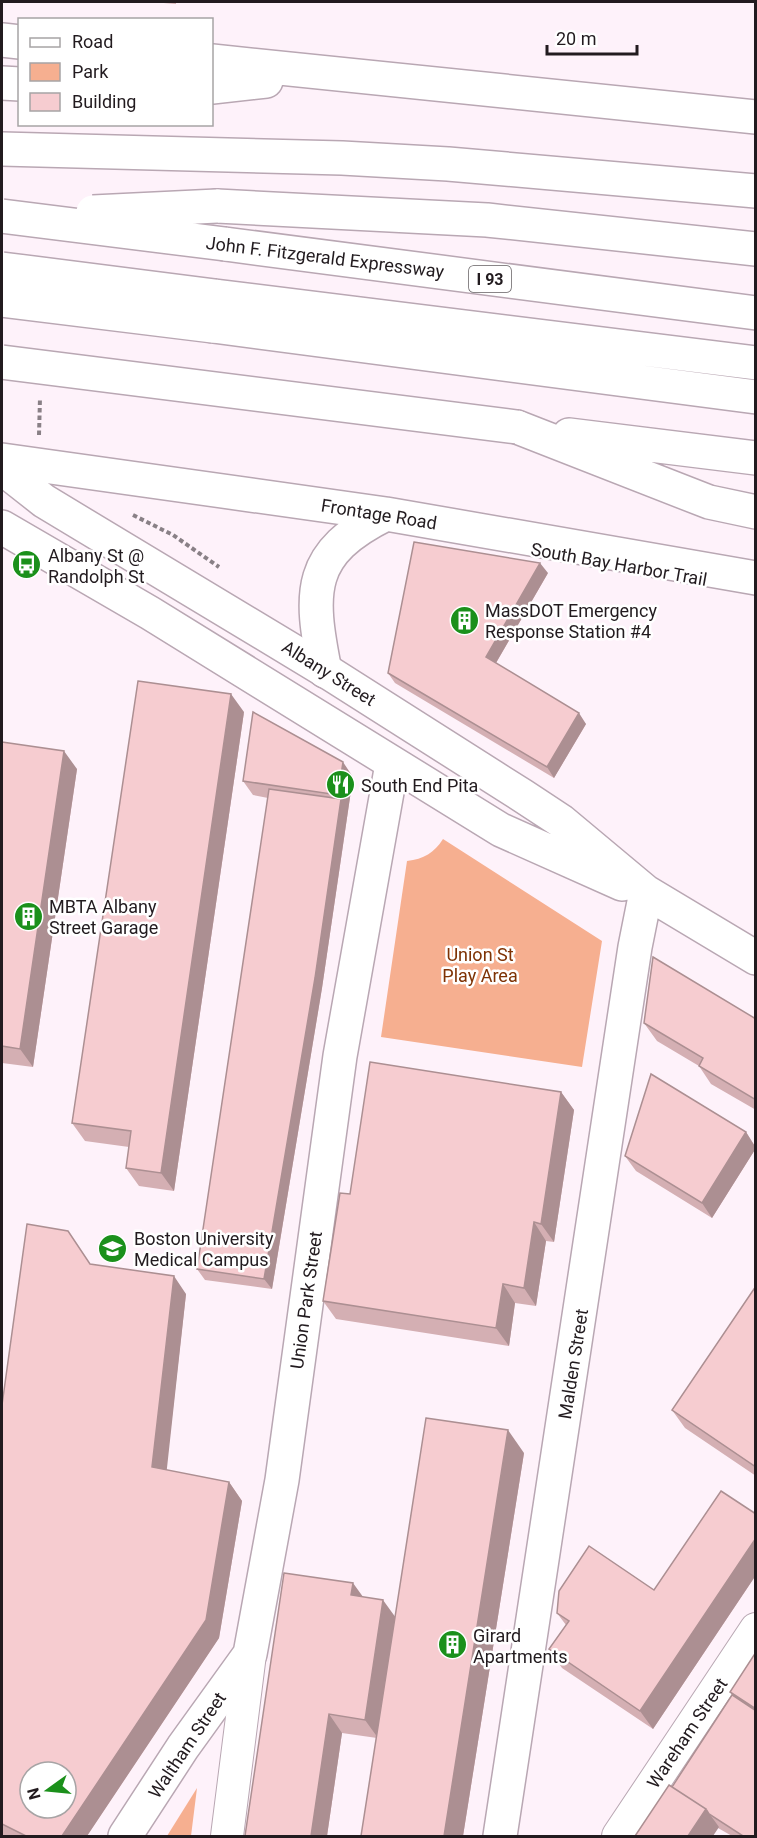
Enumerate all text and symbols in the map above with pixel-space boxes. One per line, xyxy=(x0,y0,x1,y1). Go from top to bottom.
legend xyxy=(18,18,213,126)
scale bar xyxy=(547,18,637,56)
text: 20 m xyxy=(556,28,596,49)
text: Road xyxy=(72,31,113,52)
text: Park xyxy=(72,61,109,82)
text: Building xyxy=(72,91,136,112)
street label: John F. Fitzgerald Expressway xyxy=(205,232,446,282)
road number: I 93 xyxy=(469,266,511,292)
street label: Frontage Road xyxy=(320,494,438,534)
street label: South Bay Harbor Trail xyxy=(529,538,709,590)
place label: Albany St @ Randolph St xyxy=(48,545,145,587)
bus stop icon: Albany St @ Randolph St xyxy=(11,549,43,581)
place label: MassDOT Emergency Response Station #4 xyxy=(485,600,657,642)
building icon: MassDOT Emergency Response Station #4 xyxy=(448,604,480,636)
street label: Albany Street xyxy=(278,636,380,710)
restaurant icon: South End Pita xyxy=(324,769,356,801)
place label: South End Pita xyxy=(361,775,478,796)
place label: MBTA Albany Street Garage xyxy=(49,896,158,938)
building icon: MBTA Albany Street Garage xyxy=(12,900,44,932)
park label: Union St Play Area xyxy=(442,944,518,986)
place label: Boston University Medical Campus xyxy=(134,1228,274,1270)
street label: Union Park Street xyxy=(286,1230,326,1370)
school or university icon: Boston University Medical Campus xyxy=(97,1232,129,1264)
street label: Malden Street xyxy=(554,1307,592,1421)
place label: Girard Apartments xyxy=(473,1625,568,1667)
building icon: Girard Apartments xyxy=(436,1629,468,1661)
street label: Wareham Street xyxy=(642,1674,732,1792)
street label: Waltham Street xyxy=(144,1688,230,1802)
north arrow xyxy=(18,1760,78,1820)
text: N xyxy=(23,1786,45,1802)

